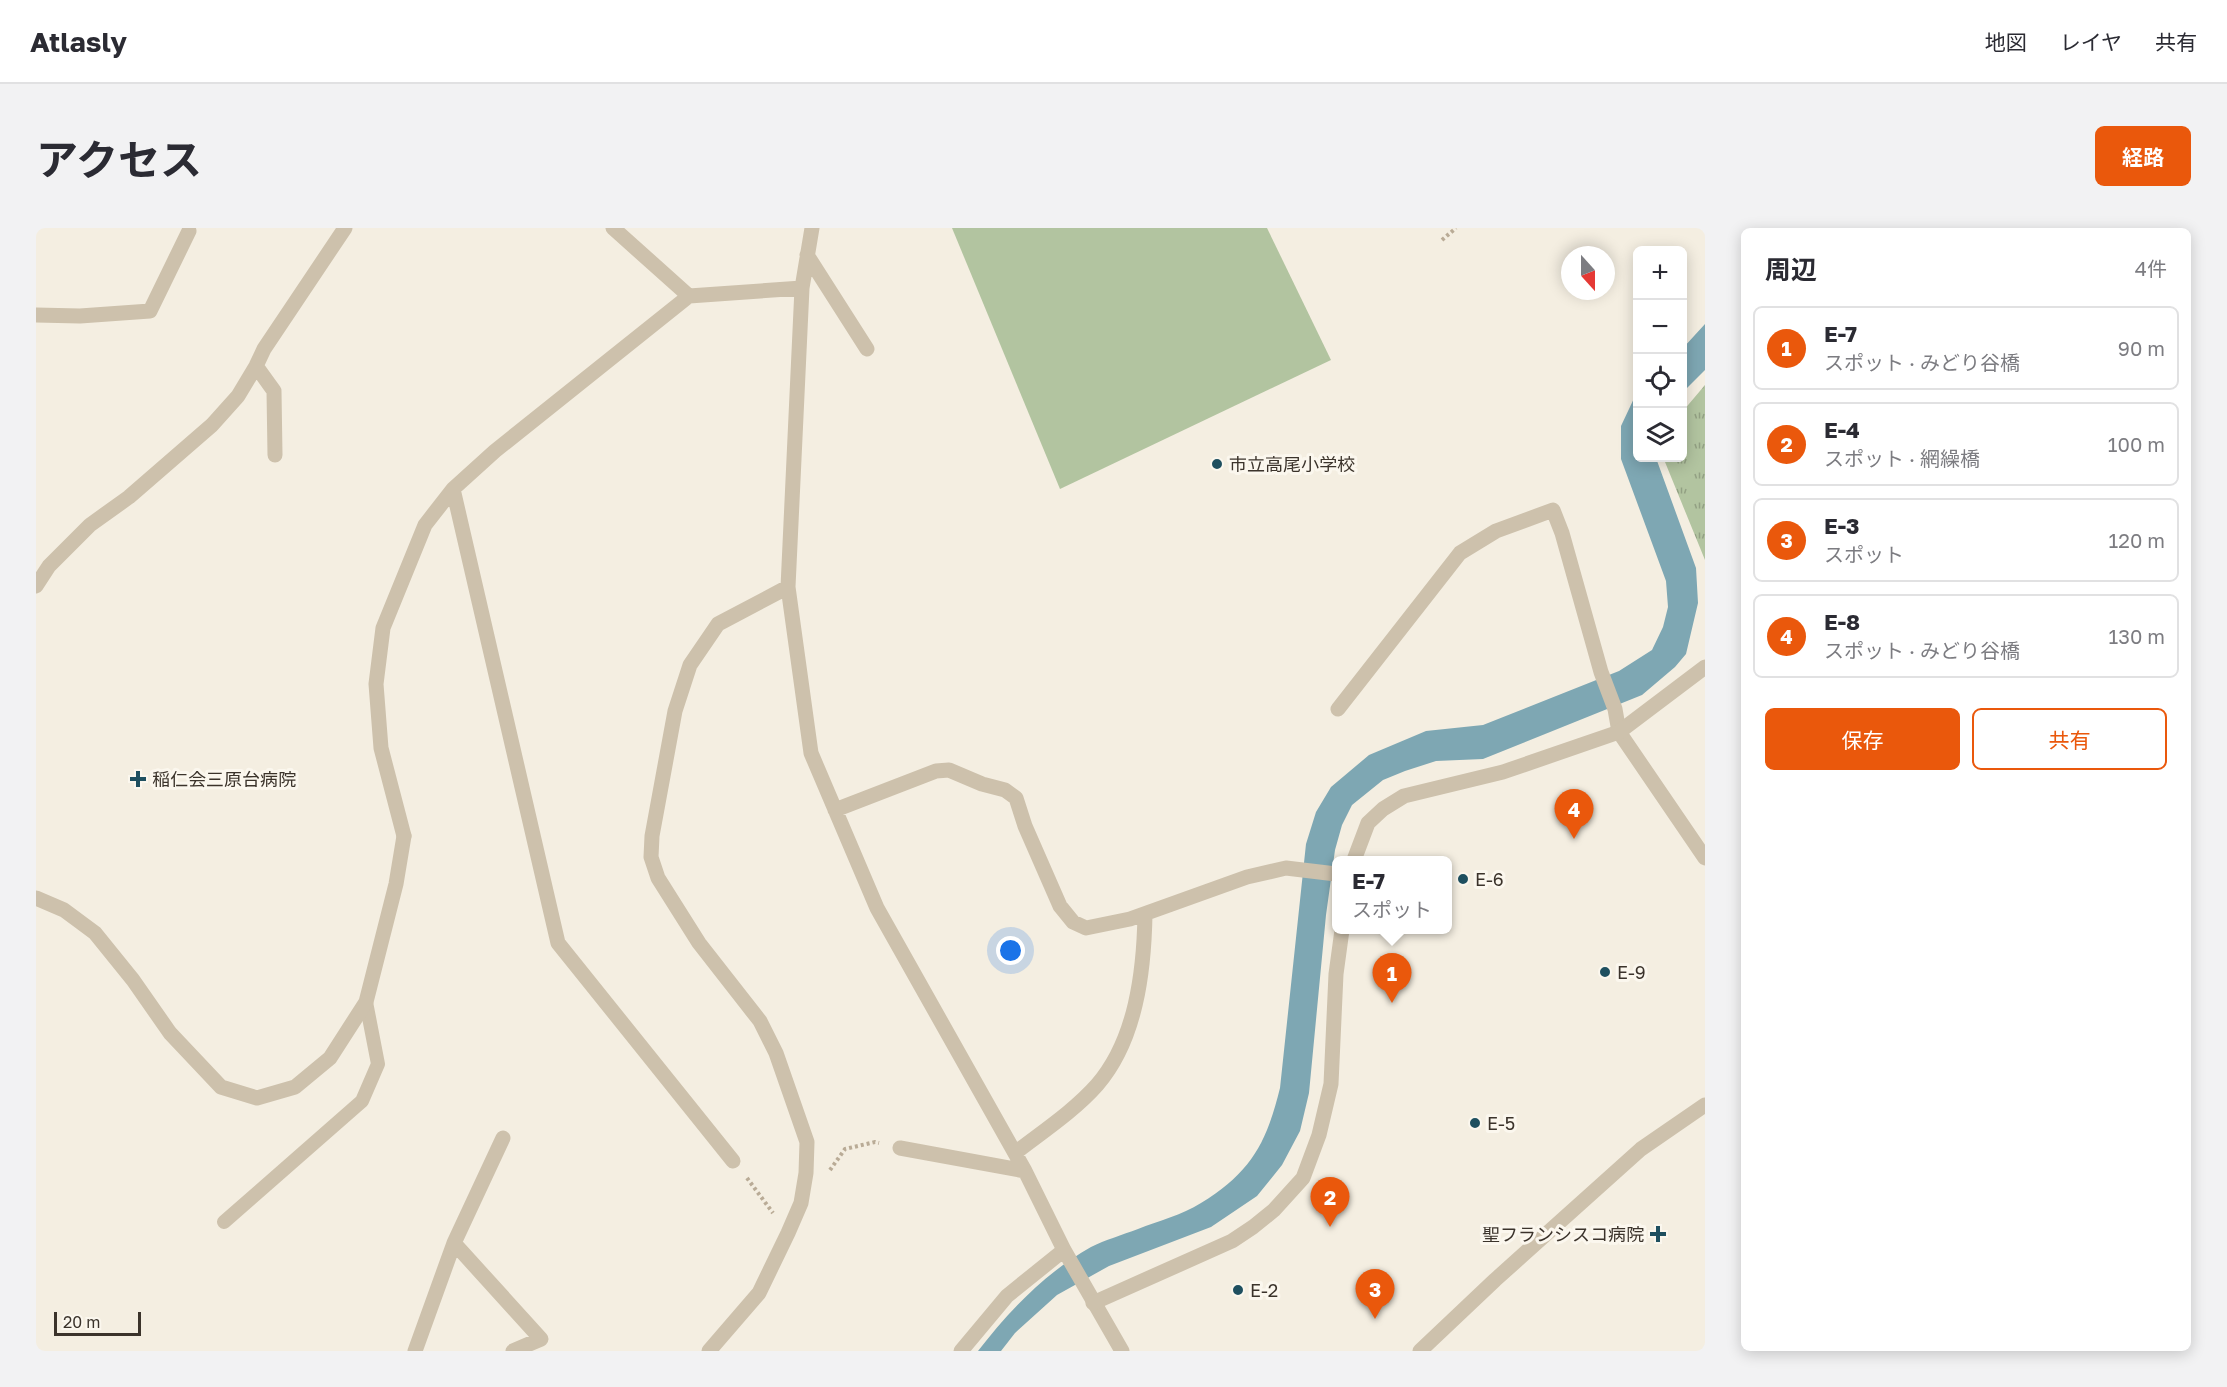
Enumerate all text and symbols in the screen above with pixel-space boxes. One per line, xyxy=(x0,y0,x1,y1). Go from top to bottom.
text: Atlasly xyxy=(30,25,127,58)
text: 地図 xyxy=(1985,29,2027,55)
text: レイヤ xyxy=(2060,29,2122,55)
text: 共有 xyxy=(2155,29,2197,55)
button: 経路 xyxy=(2095,126,2191,186)
text: アクセス xyxy=(36,134,202,184)
north arrow xyxy=(1561,246,1615,300)
map controls xyxy=(1633,246,1687,462)
button: + xyxy=(1633,246,1687,300)
text: 周辺 xyxy=(1765,254,1817,285)
text: 4件 xyxy=(2135,256,2167,280)
button: − xyxy=(1633,300,1687,354)
text: E-7 xyxy=(1824,320,1857,347)
text: 1 xyxy=(1781,336,1792,360)
text: 90 m xyxy=(2118,336,2165,360)
text: スポット · みどり谷橋 xyxy=(1824,350,2020,374)
button: locate xyxy=(1633,354,1687,408)
button: layers xyxy=(1633,408,1687,462)
text: E-4 xyxy=(1824,416,1860,443)
text: 2 xyxy=(1780,432,1793,456)
text: 100 m xyxy=(2108,432,2165,456)
text: スポット · 網繰橋 xyxy=(1824,446,1980,470)
place label: 市立高尾小学校 xyxy=(1229,453,1355,475)
marker: 市立高尾小学校 xyxy=(1210,457,1224,471)
text: E-3 xyxy=(1824,512,1860,539)
text: 3 xyxy=(1780,528,1793,552)
text: 120 m xyxy=(2109,528,2165,552)
text: スポット xyxy=(1824,542,1904,566)
text: E-8 xyxy=(1824,608,1860,635)
text: 4 xyxy=(1780,624,1793,648)
text: 130 m xyxy=(2109,624,2165,648)
text: スポット · みどり谷橋 xyxy=(1824,638,2020,662)
button: 保存 xyxy=(1765,708,1960,770)
button: 共有 xyxy=(1972,708,2167,770)
place label: 稲仁会三原台病院 xyxy=(152,768,296,790)
marker: 稲仁会三原台病院 xyxy=(129,770,147,788)
pin: 4 xyxy=(1554,790,1594,839)
popup xyxy=(1332,856,1452,934)
text: E-7 xyxy=(1352,867,1385,894)
place label: E-6 xyxy=(1475,868,1504,890)
marker: E-6 xyxy=(1456,872,1470,886)
text: スポット xyxy=(1352,897,1432,921)
your location xyxy=(996,936,1025,965)
pin: 1 xyxy=(1372,954,1412,1003)
place label: E-9 xyxy=(1617,961,1646,983)
marker: E-9 xyxy=(1598,965,1612,979)
place label: E-5 xyxy=(1487,1112,1515,1134)
marker: E-5 xyxy=(1468,1116,1482,1130)
pin: 2 xyxy=(1310,1178,1350,1227)
place label: 聖フランシスコ病院 xyxy=(1482,1223,1644,1245)
marker: 聖フランシスコ病院 xyxy=(1649,1225,1667,1243)
pin: 3 xyxy=(1356,1270,1394,1319)
place label: E-2 xyxy=(1250,1279,1278,1301)
marker: E-2 xyxy=(1231,1283,1245,1297)
scale bar xyxy=(54,1309,141,1336)
text: 20 m xyxy=(63,1312,100,1332)

